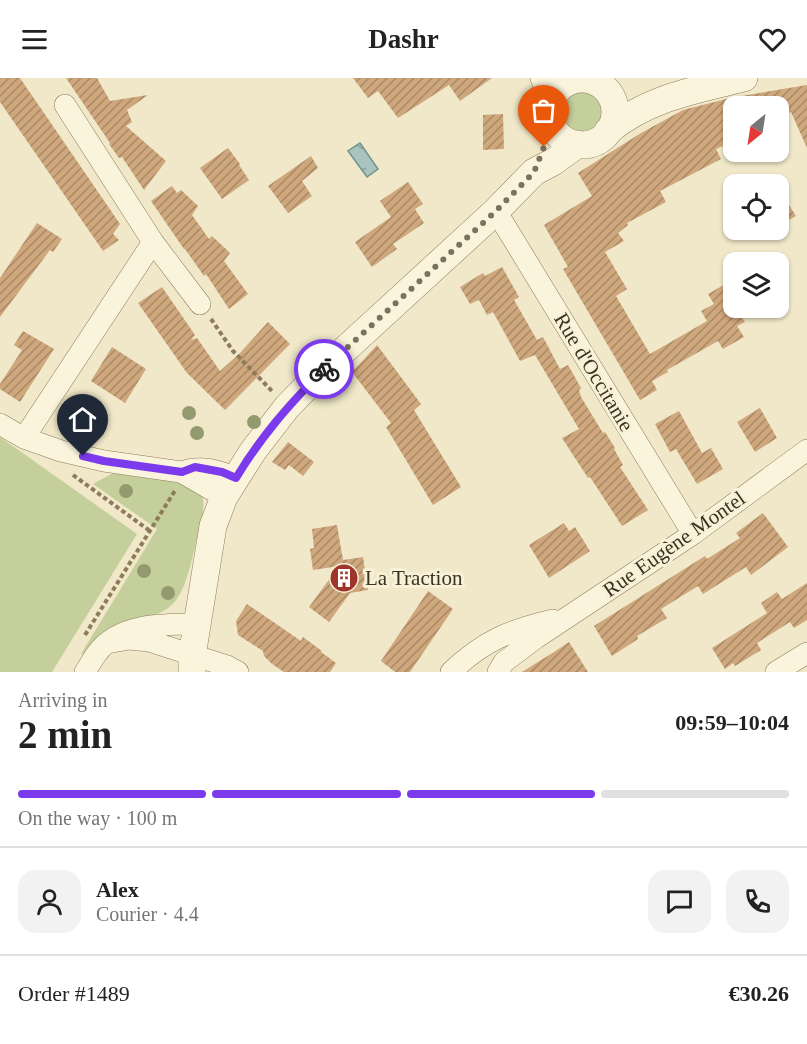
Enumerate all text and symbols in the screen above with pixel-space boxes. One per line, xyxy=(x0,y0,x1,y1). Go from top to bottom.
icon: menu xyxy=(18,23,51,56)
icon: heart xyxy=(756,23,789,56)
text: Dashr xyxy=(368,24,439,54)
pin xyxy=(518,85,569,147)
icon: bag xyxy=(527,94,560,127)
north arrow xyxy=(723,96,789,162)
map controls xyxy=(723,96,789,318)
button: locate xyxy=(723,174,789,240)
button: layers xyxy=(723,252,789,318)
street label: Rue d'Occitanie xyxy=(549,308,639,436)
courier xyxy=(294,339,354,399)
icon: bike xyxy=(308,353,341,386)
pin xyxy=(57,394,108,456)
icon: home xyxy=(66,403,99,436)
street label: Rue Eugène Montel xyxy=(598,486,750,602)
building icon: La Traction xyxy=(328,562,360,594)
place label: La Traction xyxy=(365,566,463,590)
text: Arriving in xyxy=(18,689,107,711)
text: 09:59–10:04 xyxy=(675,710,789,735)
text: 2 min xyxy=(18,713,112,756)
text: On the way · 100 m xyxy=(18,807,177,829)
button: person xyxy=(18,870,81,933)
button: chat xyxy=(648,870,711,933)
button: phone xyxy=(726,870,789,933)
text: Alex xyxy=(96,877,139,902)
text: Courier · 4.4 xyxy=(96,903,199,925)
text: Order #1489 xyxy=(18,981,130,1006)
text: €30.26 xyxy=(729,981,789,1006)

